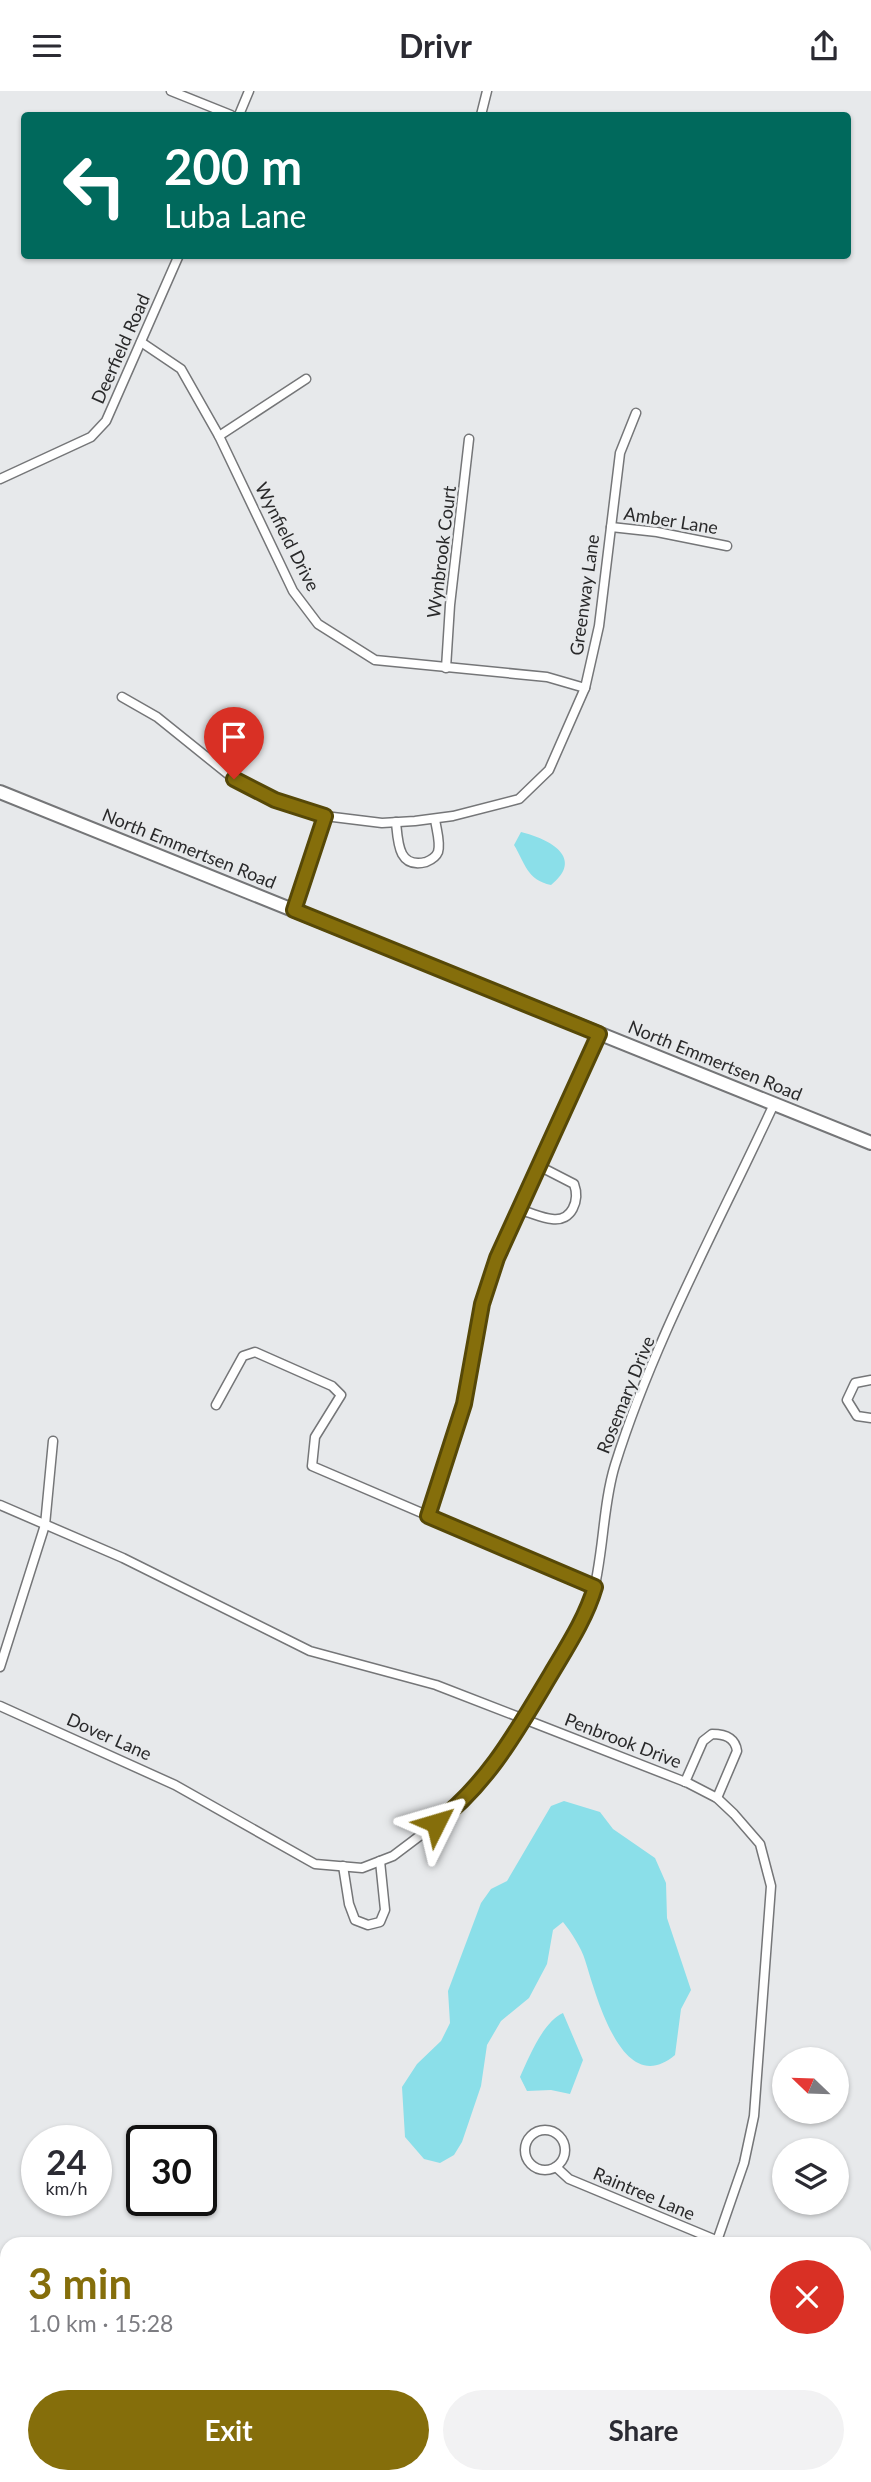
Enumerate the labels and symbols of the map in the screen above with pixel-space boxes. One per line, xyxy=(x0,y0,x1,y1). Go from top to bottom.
street label: Deerfield Road xyxy=(86,290,154,407)
street label: Wynfield Drive xyxy=(251,478,325,595)
street label: Wynbrook Court xyxy=(422,484,460,619)
street label: Amber Lane xyxy=(622,502,720,538)
street label: Greenway Lane xyxy=(565,533,603,657)
pin xyxy=(204,707,264,779)
street label: North Emmertsen Road xyxy=(99,803,279,893)
street label: North Emmertsen Road xyxy=(625,1015,805,1105)
street label: Rosemary Drive xyxy=(591,1333,659,1457)
street label: Dover Lane xyxy=(64,1708,155,1765)
street label: Penbrook Drive xyxy=(562,1708,685,1772)
position arrow xyxy=(399,1786,473,1860)
north arrow xyxy=(772,2047,849,2125)
speed limit sign: 30 xyxy=(126,2125,217,2216)
street label: Raintree Lane xyxy=(590,2162,699,2224)

